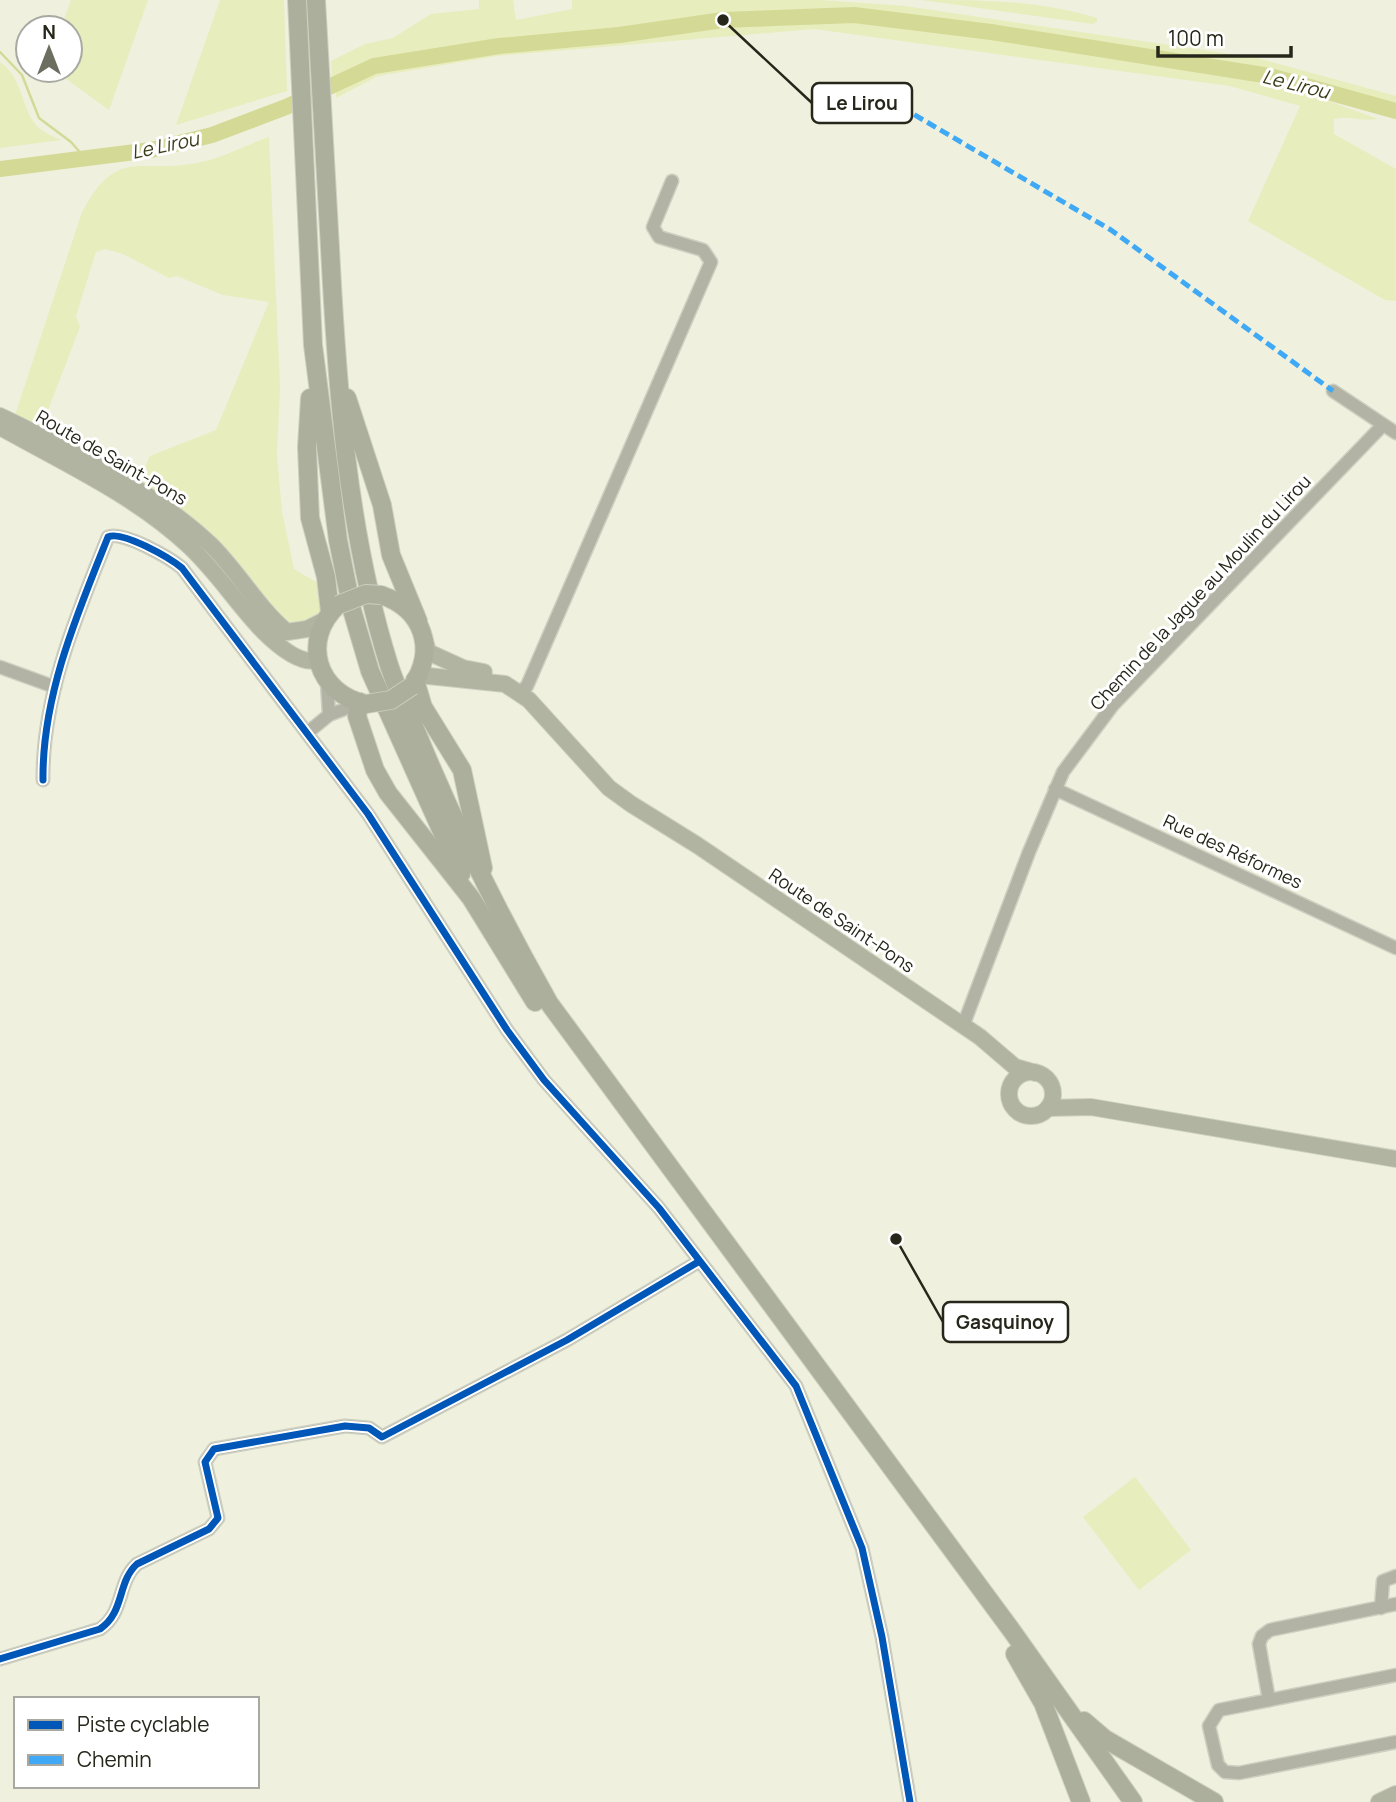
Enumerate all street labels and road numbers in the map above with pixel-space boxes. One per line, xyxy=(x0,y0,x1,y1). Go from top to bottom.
street label: Route de Saint-Pons xyxy=(32,404,192,510)
street label: Chemin de la Jague au Moulin du Lirou xyxy=(1084,469,1316,715)
street label: Rue des Réformes xyxy=(1160,808,1306,894)
street label: Route de Saint-Pons xyxy=(764,862,920,978)

